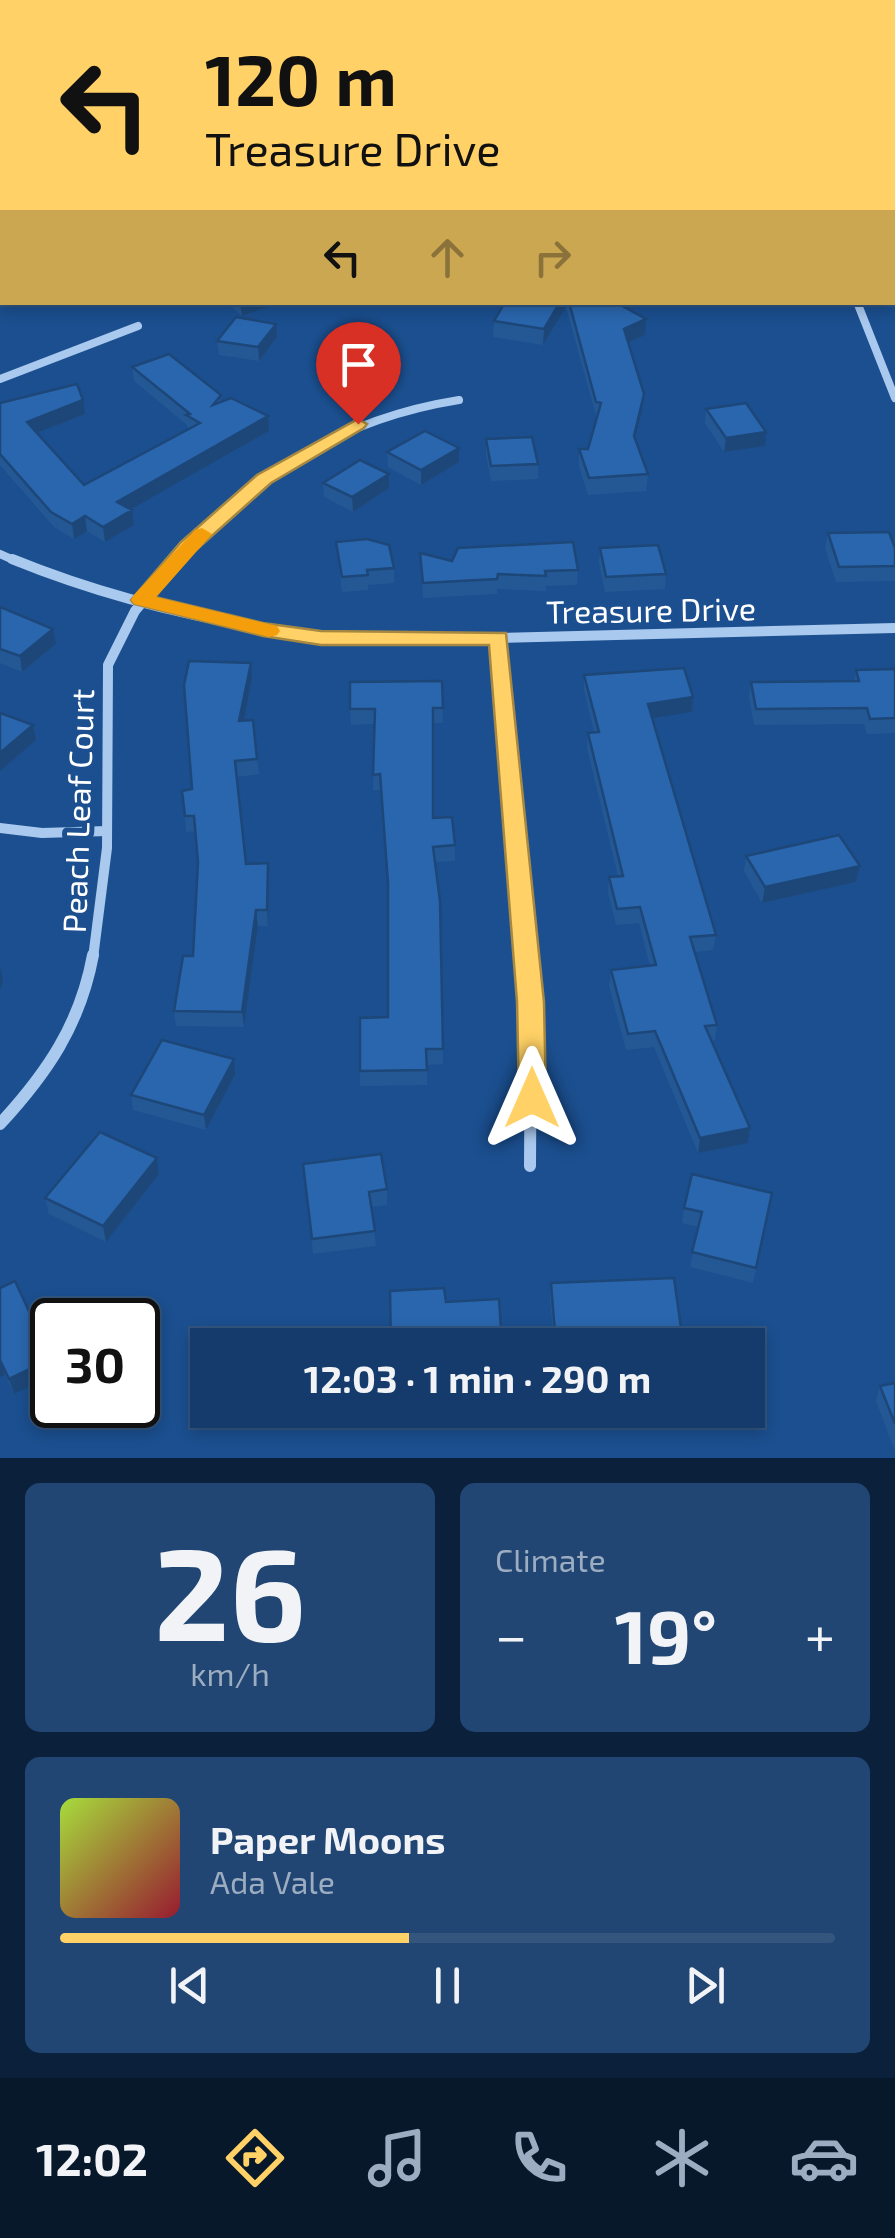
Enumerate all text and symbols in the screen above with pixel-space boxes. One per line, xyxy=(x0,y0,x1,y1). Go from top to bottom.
text: 120 m xyxy=(205,36,397,120)
icon: left xyxy=(40,40,170,170)
text: Treasure Drive xyxy=(205,121,500,175)
icon: left xyxy=(315,230,370,285)
icon: ahead xyxy=(420,230,475,285)
icon: right xyxy=(525,230,580,285)
pin xyxy=(316,322,401,425)
icon: arrive xyxy=(331,337,386,392)
street label: Treasure Drive xyxy=(546,588,756,630)
street label: Peach Leaf Court xyxy=(54,688,100,934)
position arrow xyxy=(480,1046,584,1150)
speed limit sign: 30 xyxy=(30,1298,160,1428)
text: 12:03 · 1 min · 290 m xyxy=(304,1355,651,1401)
text: 26 xyxy=(154,1511,306,1667)
text: Climate xyxy=(495,1540,606,1578)
text: 19° xyxy=(615,1589,717,1679)
text: − xyxy=(495,1601,527,1667)
text: + xyxy=(805,1601,835,1667)
text: km/h xyxy=(190,1654,270,1692)
text: Paper Moons xyxy=(210,1816,446,1862)
text: Ada Vale xyxy=(210,1862,335,1900)
icon: previous xyxy=(162,1958,217,2013)
icon: pause xyxy=(420,1958,475,2013)
icon: next xyxy=(678,1958,733,2013)
icon: directions xyxy=(220,2123,290,2193)
icon: music xyxy=(362,2123,432,2193)
icon: phone xyxy=(504,2123,574,2193)
icon: climate xyxy=(647,2123,717,2193)
icon: car xyxy=(789,2123,859,2193)
text: 12:02 xyxy=(36,2131,148,2185)

